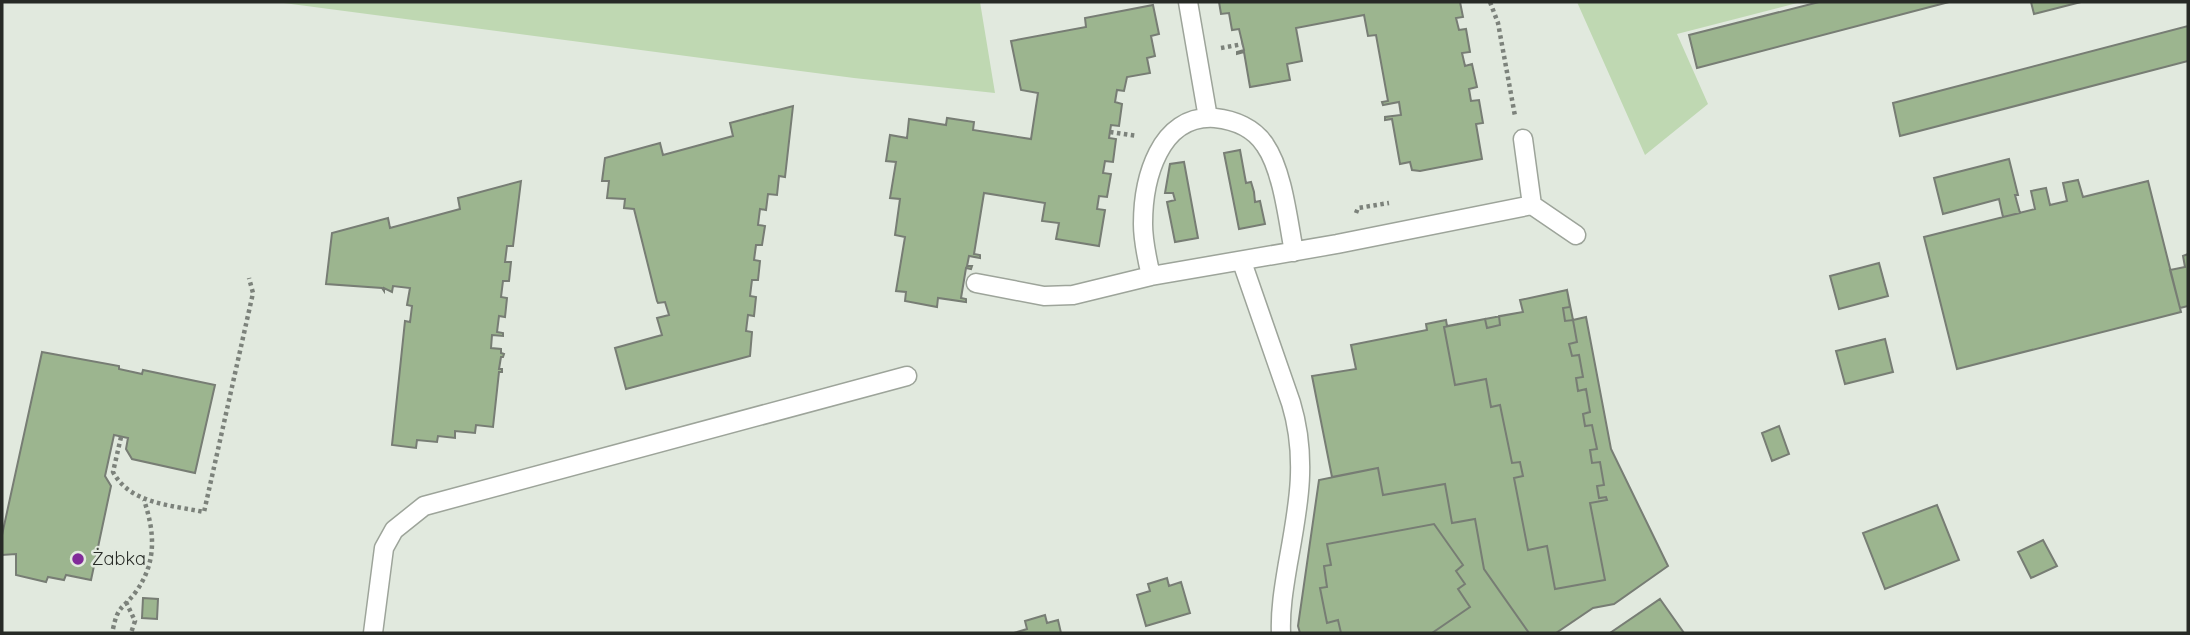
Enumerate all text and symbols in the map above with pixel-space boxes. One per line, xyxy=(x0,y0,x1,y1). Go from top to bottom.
place label: Żabka xyxy=(92,547,146,570)
marker: Żabka xyxy=(70,551,86,567)

